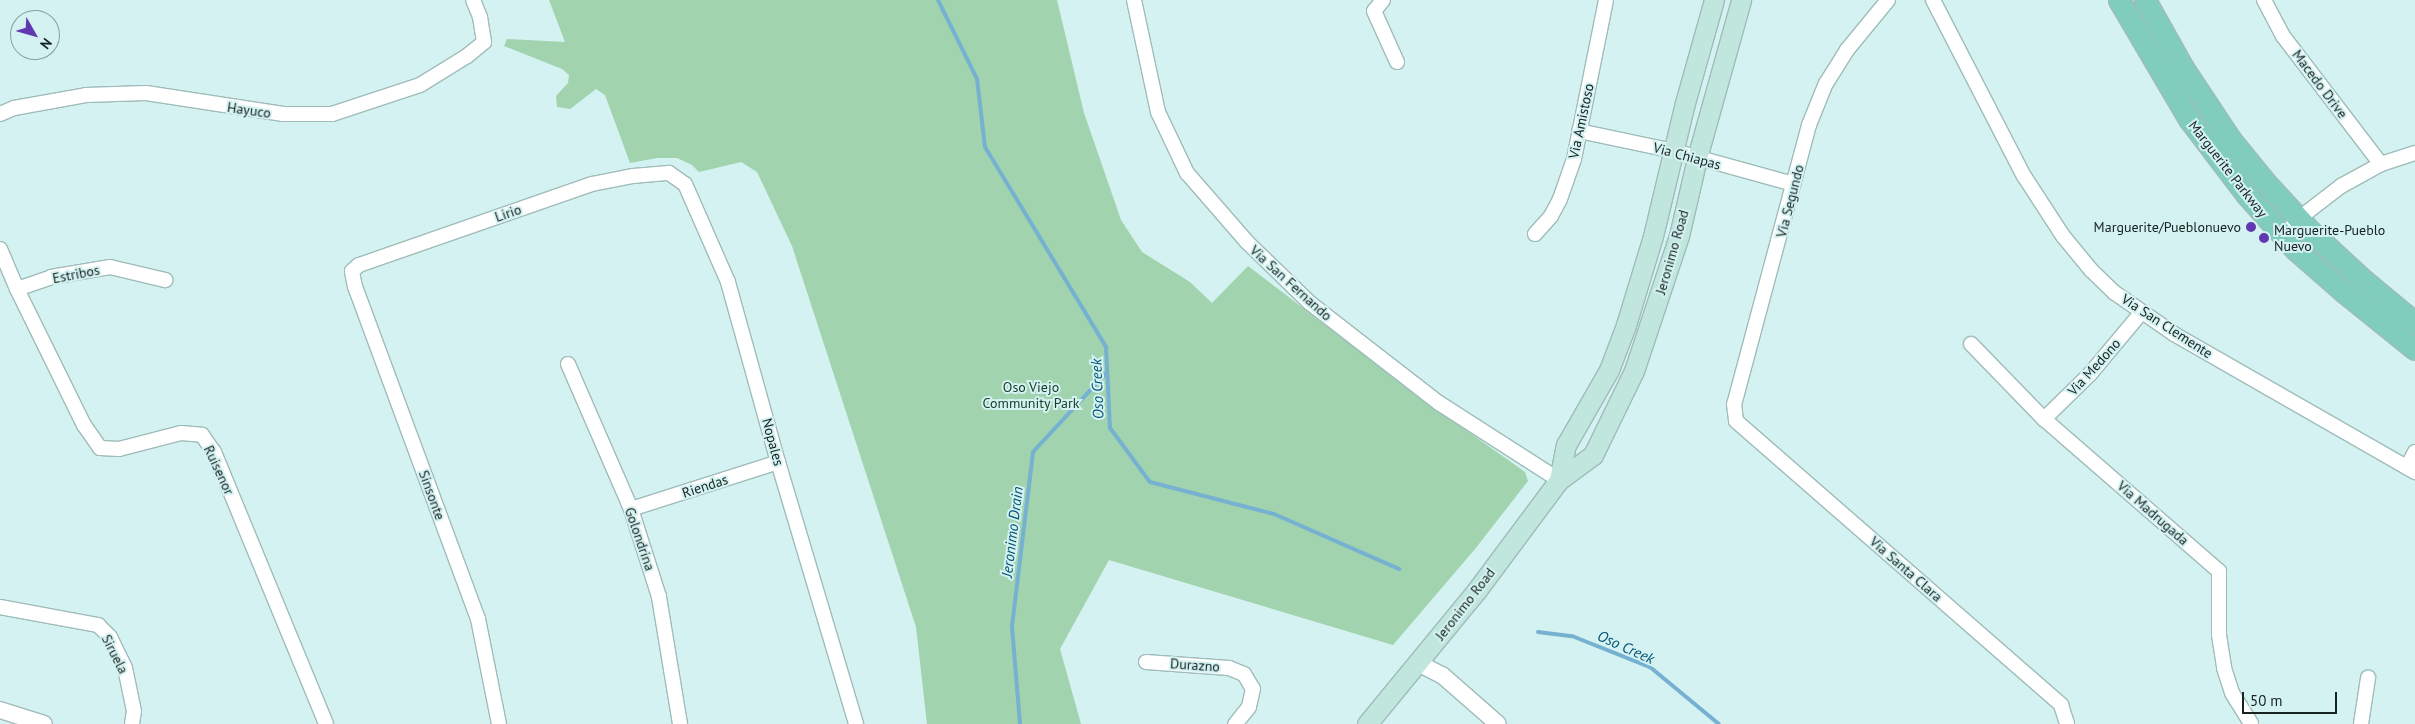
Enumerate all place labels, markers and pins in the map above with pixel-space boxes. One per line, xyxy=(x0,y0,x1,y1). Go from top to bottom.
place label: Marguerite/Pueblonuevo xyxy=(2094,219,2241,235)
marker: Marguerite/Pueblonuevo xyxy=(2245,221,2257,233)
place label: Marguerite-Pueblo Nuevo xyxy=(2274,222,2385,254)
marker: Marguerite-Pueblo Nuevo xyxy=(2258,232,2270,244)

